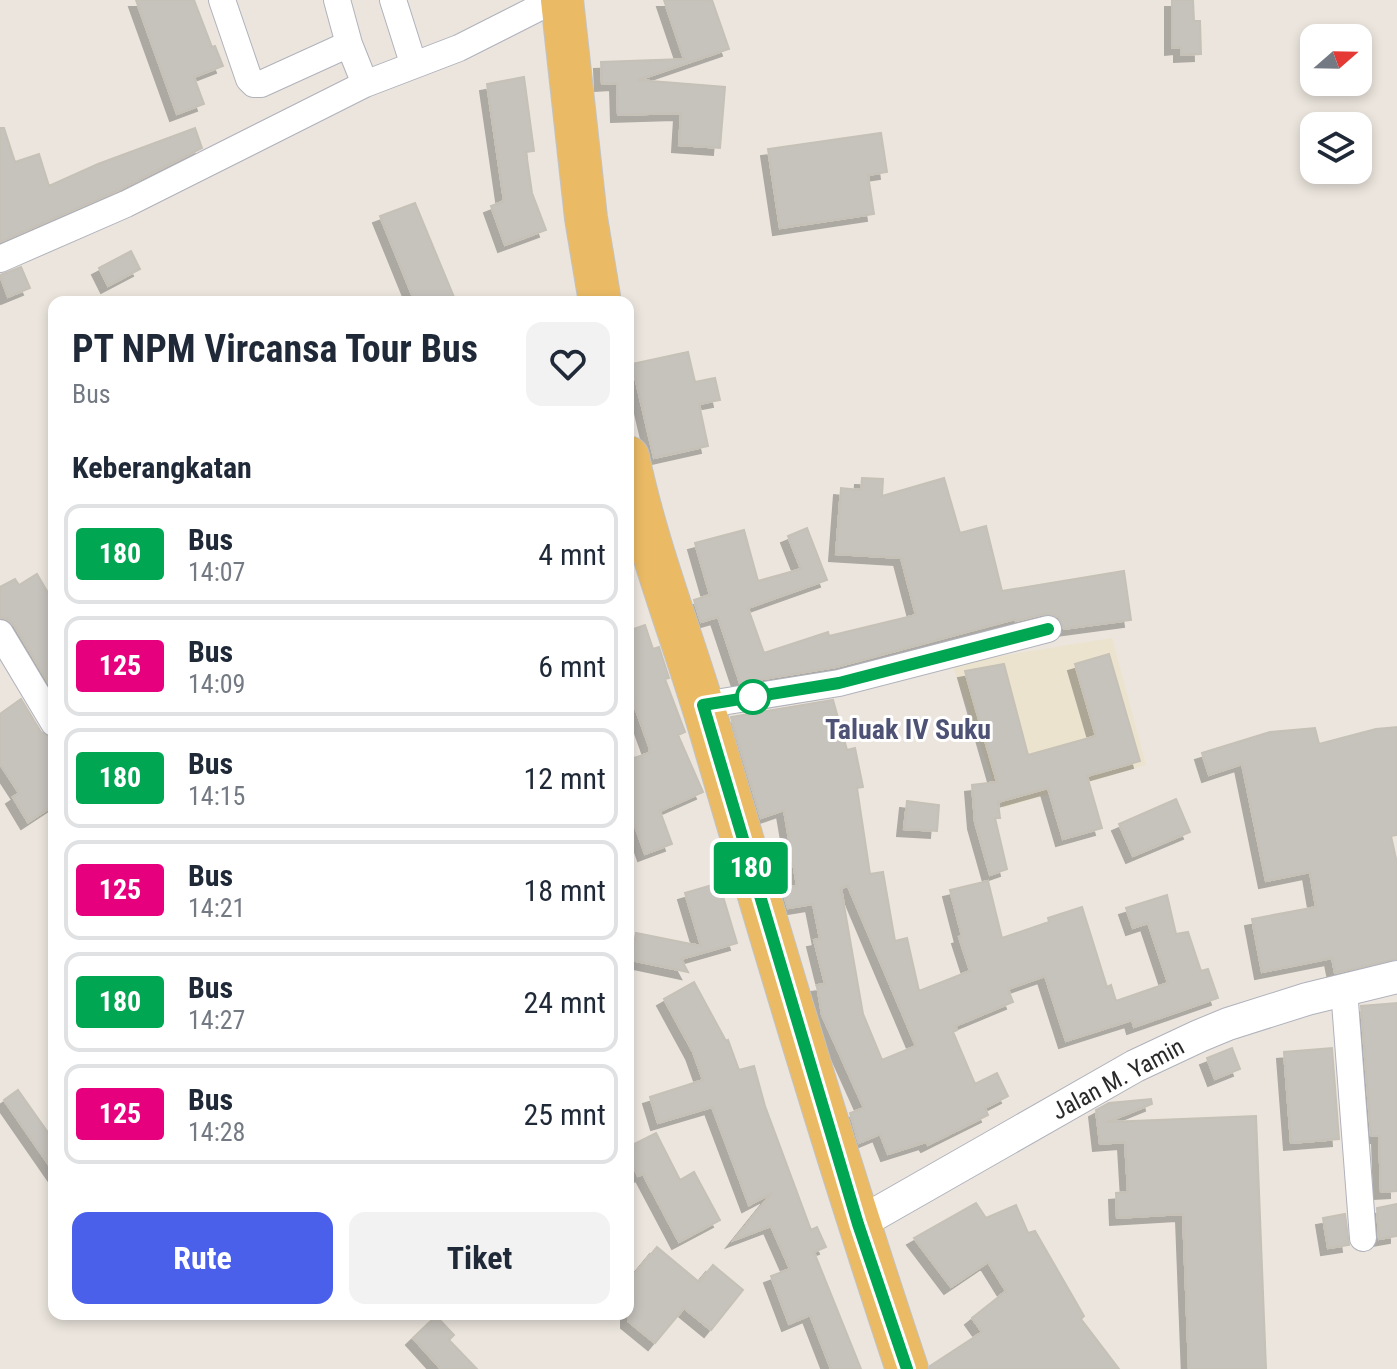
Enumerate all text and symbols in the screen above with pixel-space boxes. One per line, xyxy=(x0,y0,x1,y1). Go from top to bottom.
north arrow xyxy=(1300,24,1372,96)
map controls xyxy=(1300,24,1372,184)
button: layers xyxy=(1300,112,1372,184)
button: heart xyxy=(526,322,610,406)
text: PT NPM Vircansa Tour Bus xyxy=(72,327,478,371)
text: Bus xyxy=(72,379,111,409)
text: Keberangkatan xyxy=(72,450,252,485)
text: Bus xyxy=(188,522,233,557)
text: 180 xyxy=(99,537,141,570)
text: 4 mnt xyxy=(538,537,606,572)
text: 14:07 xyxy=(188,557,245,587)
text: Bus xyxy=(188,634,233,669)
text: 125 xyxy=(99,649,141,682)
text: 6 mnt xyxy=(538,649,606,684)
text: 14:09 xyxy=(188,669,245,699)
unlabelled marker xyxy=(736,680,770,714)
district label: Taluak IV Suku xyxy=(825,713,991,746)
text: Bus xyxy=(188,746,233,781)
text: 180 xyxy=(99,761,141,794)
text: 12 mnt xyxy=(524,761,606,796)
text: 14:15 xyxy=(188,781,245,811)
line badge: 180 xyxy=(705,842,797,894)
text: 180 xyxy=(730,851,772,884)
text: Bus xyxy=(188,858,233,893)
text: 125 xyxy=(99,873,141,906)
text: 18 mnt xyxy=(524,873,606,908)
text: 14:21 xyxy=(188,893,245,923)
text: Bus xyxy=(188,970,233,1005)
text: 180 xyxy=(99,985,141,1018)
text: 24 mnt xyxy=(524,985,606,1020)
text: 14:27 xyxy=(188,1005,245,1035)
street label: Jalan M. Yamin xyxy=(1047,1032,1189,1126)
text: Bus xyxy=(188,1082,233,1117)
text: 125 xyxy=(99,1097,141,1130)
text: 25 mnt xyxy=(524,1097,606,1132)
text: 14:28 xyxy=(188,1117,245,1147)
button: Rute xyxy=(72,1212,333,1304)
button: Tiket xyxy=(349,1212,610,1304)

